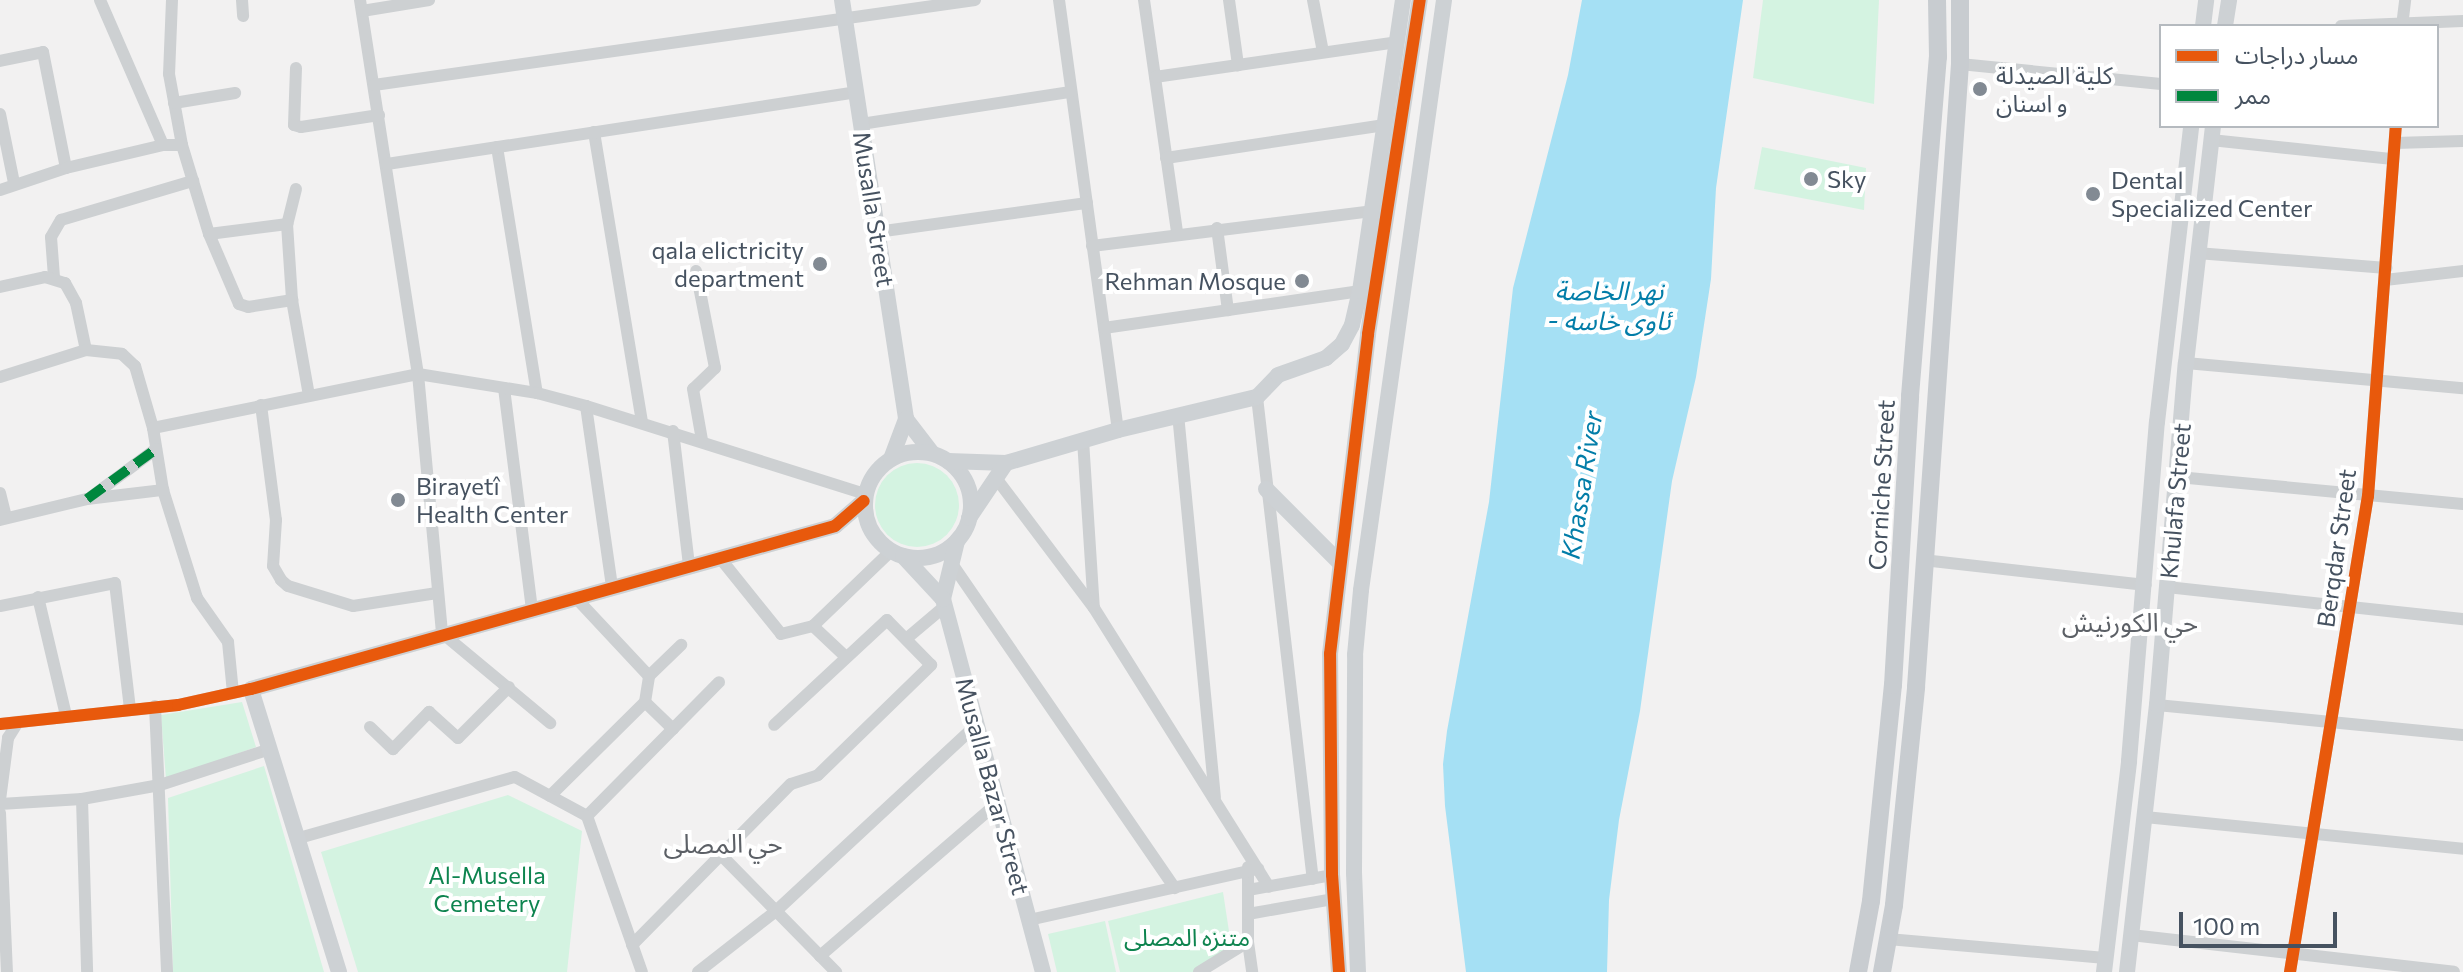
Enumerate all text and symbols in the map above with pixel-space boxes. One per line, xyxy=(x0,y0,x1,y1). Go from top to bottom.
legend xyxy=(2159,24,2439,128)
text: مسار دراجات xyxy=(2235,40,2359,69)
place label: كلية الصيدلة و اسنان xyxy=(1996,61,2113,117)
marker: كلية الصيدلة و اسنان xyxy=(1971,80,1989,98)
text: ممر xyxy=(2235,80,2271,109)
street label: Musalla Street xyxy=(847,129,901,289)
place label: Sky xyxy=(1827,165,1867,193)
place label: Dental Specialized Center xyxy=(2111,166,2313,222)
marker: Sky xyxy=(1802,170,1820,188)
marker: Dental Specialized Center xyxy=(2082,183,2104,205)
place label: qala elictricity department xyxy=(651,236,804,292)
marker: qala elictricity department xyxy=(811,255,829,273)
place label: Rehman Mosque xyxy=(1104,267,1286,295)
marker: Rehman Mosque xyxy=(1293,272,1311,290)
water label: نهر الخاصة - ئاوی خاسە xyxy=(1548,274,1670,336)
street label: Corniche Street xyxy=(1862,399,1900,571)
water label: Khassa River xyxy=(1554,409,1608,561)
street label: Khulafa Street xyxy=(2154,422,2196,580)
street label: Berqdar Street xyxy=(2311,467,2361,629)
place label: Birayetî Health Center xyxy=(416,472,568,528)
marker: Birayetî Health Center xyxy=(387,489,409,511)
district label: حي الكورنيش xyxy=(2062,606,2198,638)
street label: Musalla Bazar Street xyxy=(950,674,1036,898)
district label: حي المصلى xyxy=(663,827,783,859)
park label: Al-Musella Cemetery xyxy=(428,861,546,917)
scale bar xyxy=(2183,896,2341,946)
text: 100 m xyxy=(2193,911,2260,940)
park label: متنزه المصلى xyxy=(1124,923,1250,951)

